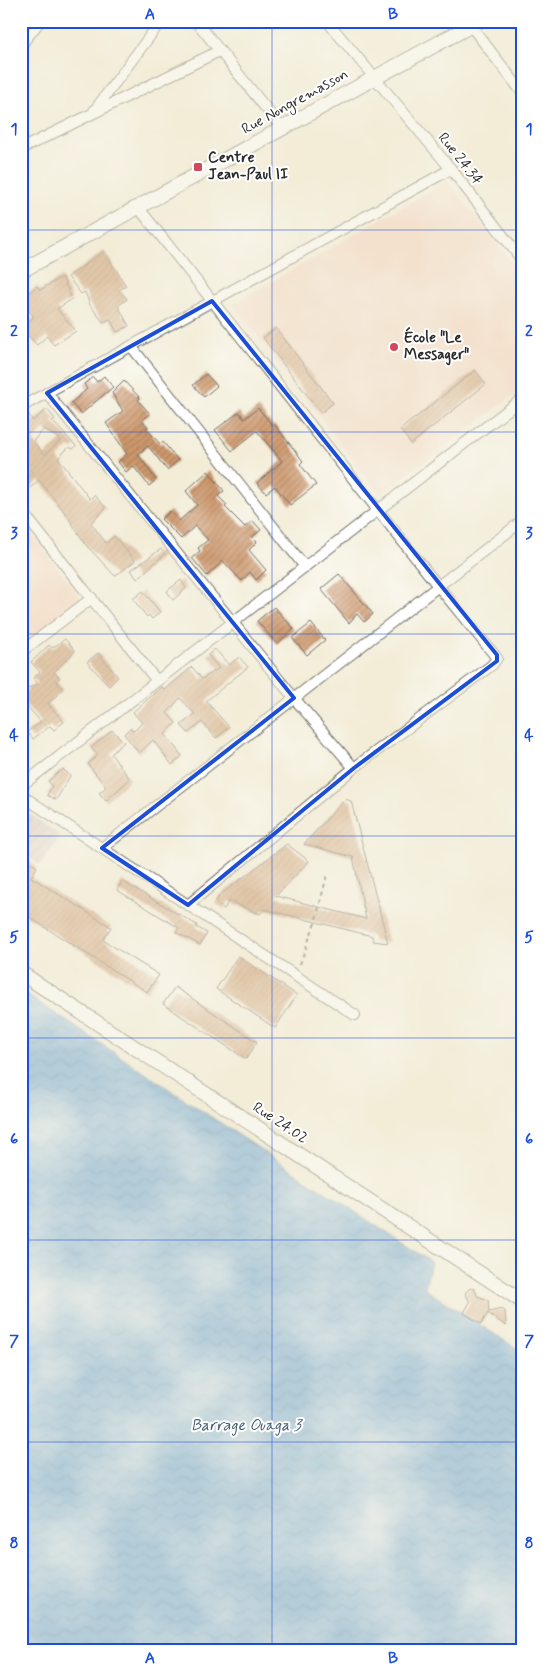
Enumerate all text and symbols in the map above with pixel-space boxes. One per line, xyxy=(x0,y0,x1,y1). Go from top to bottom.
text: A xyxy=(145,4,155,25)
text: B xyxy=(388,4,398,25)
street label: Rue Nongremasson xyxy=(238,64,352,140)
text: 1 xyxy=(10,119,18,140)
text: 1 xyxy=(525,119,533,140)
street label: Rue 24.34 xyxy=(433,129,487,189)
place label: Centre Jean-Paul II xyxy=(208,148,288,185)
marker: Centre Jean-Paul II xyxy=(192,161,204,173)
text: 2 xyxy=(10,321,18,342)
text: 2 xyxy=(525,321,533,342)
place label: École "Le Messager" xyxy=(404,326,469,366)
marker: École "Le Messager" xyxy=(388,341,400,353)
text: 3 xyxy=(10,523,18,544)
text: 3 xyxy=(525,523,533,544)
text: 4 xyxy=(9,725,19,746)
text: 4 xyxy=(524,725,534,746)
text: 5 xyxy=(9,927,19,948)
text: 5 xyxy=(524,927,534,948)
street label: Rue 24.02 xyxy=(248,1098,312,1148)
text: 6 xyxy=(10,1129,18,1150)
text: 6 xyxy=(525,1129,533,1150)
text: 7 xyxy=(9,1331,19,1352)
text: 7 xyxy=(524,1331,534,1352)
water label: Barrage Ouaga 3 xyxy=(191,1415,304,1436)
text: 8 xyxy=(9,1533,19,1554)
text: 8 xyxy=(524,1533,534,1554)
text: A xyxy=(145,1648,155,1669)
text: B xyxy=(388,1648,398,1669)

